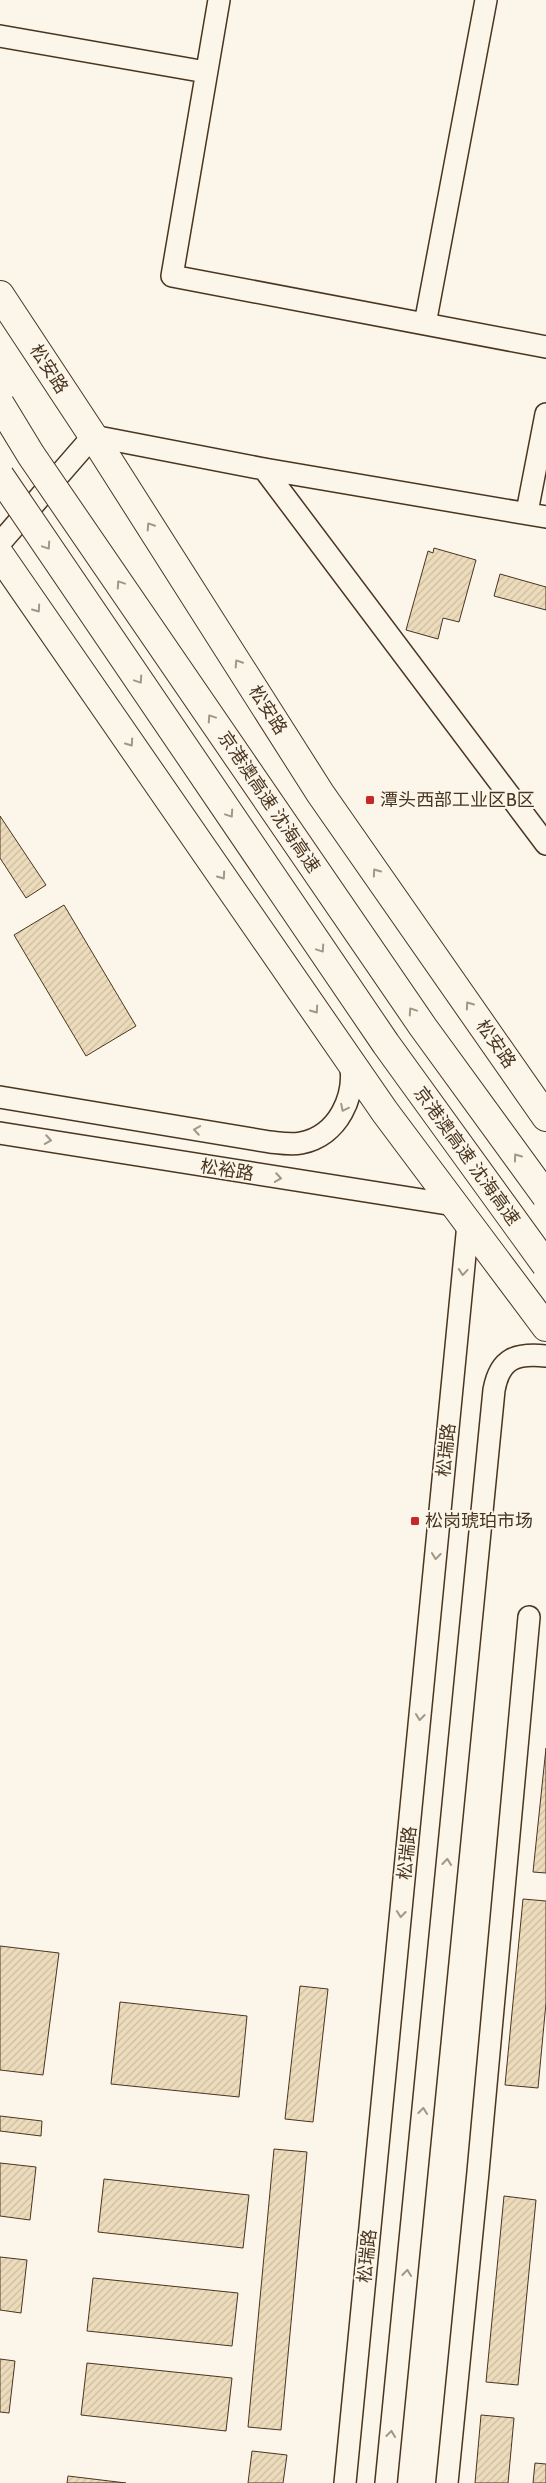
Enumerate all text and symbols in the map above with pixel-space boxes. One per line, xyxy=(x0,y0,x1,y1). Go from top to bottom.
street label: 松安路 xyxy=(25,340,73,398)
one-way arrow xyxy=(147,523,157,532)
one-way arrow xyxy=(41,540,50,549)
one-way arrow xyxy=(116,580,126,589)
one-way arrow xyxy=(31,603,40,613)
one-way arrow xyxy=(235,660,244,669)
one-way arrow xyxy=(133,674,142,684)
street label: 松安路 xyxy=(244,681,292,739)
one-way arrow xyxy=(208,714,217,724)
street label: 京港澳高速 沈海高速 xyxy=(213,727,325,877)
one-way arrow xyxy=(124,737,133,747)
place label: 潭头西部工业区B区 xyxy=(380,789,535,811)
marker: 潭头西部工业区B区 xyxy=(364,794,376,806)
one-way arrow xyxy=(224,808,233,818)
one-way arrow xyxy=(373,868,382,878)
one-way arrow xyxy=(216,871,225,880)
one-way arrow xyxy=(315,943,325,952)
one-way arrow xyxy=(466,1001,475,1011)
one-way arrow xyxy=(309,1004,318,1014)
one-way arrow xyxy=(409,1007,418,1016)
street label: 松安路 xyxy=(472,1016,520,1072)
street label: 京港澳高速 沈海高速 xyxy=(409,1082,525,1230)
one-way arrow xyxy=(340,1103,350,1112)
one-way arrow xyxy=(193,1125,201,1135)
one-way arrow xyxy=(44,1135,52,1145)
one-way arrow xyxy=(514,1153,523,1162)
street label: 松裕路 xyxy=(199,1155,255,1185)
one-way arrow xyxy=(273,1172,282,1182)
one-way arrow xyxy=(458,1268,469,1276)
street label: 松瑞路 xyxy=(432,1422,460,1478)
place label: 松岗琥珀市场 xyxy=(425,1510,533,1532)
marker: 松岗琥珀市场 xyxy=(409,1515,421,1527)
one-way arrow xyxy=(431,1552,442,1560)
one-way arrow xyxy=(415,1714,426,1722)
street label: 松瑞路 xyxy=(393,1825,421,1881)
one-way arrow xyxy=(441,1858,452,1866)
one-way arrow xyxy=(396,1910,407,1918)
one-way arrow xyxy=(417,2107,428,2115)
street label: 松瑞路 xyxy=(353,2228,381,2284)
one-way arrow xyxy=(401,2268,412,2276)
one-way arrow xyxy=(385,2430,396,2438)

